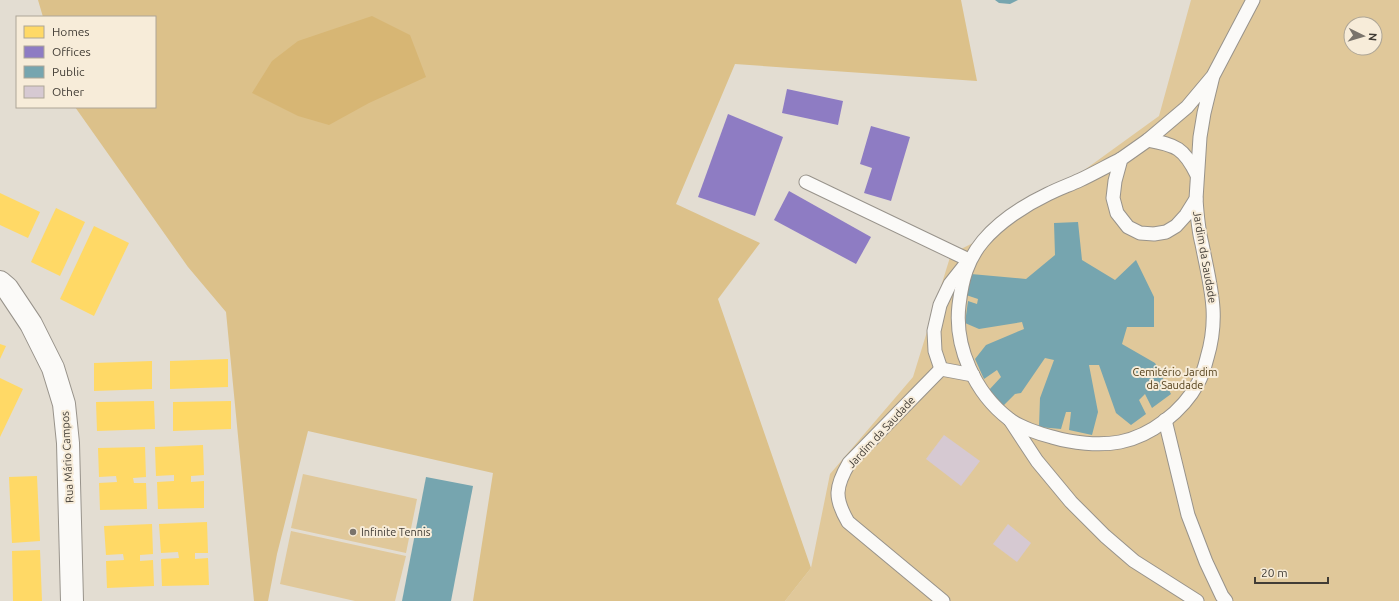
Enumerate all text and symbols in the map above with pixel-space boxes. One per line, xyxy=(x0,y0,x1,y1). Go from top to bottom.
legend xyxy=(16,16,156,108)
north arrow xyxy=(1343,16,1383,56)
text: Homes xyxy=(52,25,90,38)
text: N xyxy=(1367,32,1379,41)
text: Offices xyxy=(52,45,91,58)
text: Public xyxy=(52,65,85,78)
text: Other xyxy=(52,85,85,98)
street label: Jardim da Saudade xyxy=(1191,210,1219,304)
park label: Cemitério Jardim da Saudade xyxy=(1133,366,1217,391)
street label: Jardim da Saudade xyxy=(845,394,917,470)
street label: Rua Mário Campos xyxy=(59,411,75,503)
place label: Infinite Tennis xyxy=(361,526,431,538)
marker: Infinite Tennis xyxy=(348,527,358,537)
scale bar xyxy=(1255,559,1328,585)
text: 20 m xyxy=(1261,566,1288,579)

